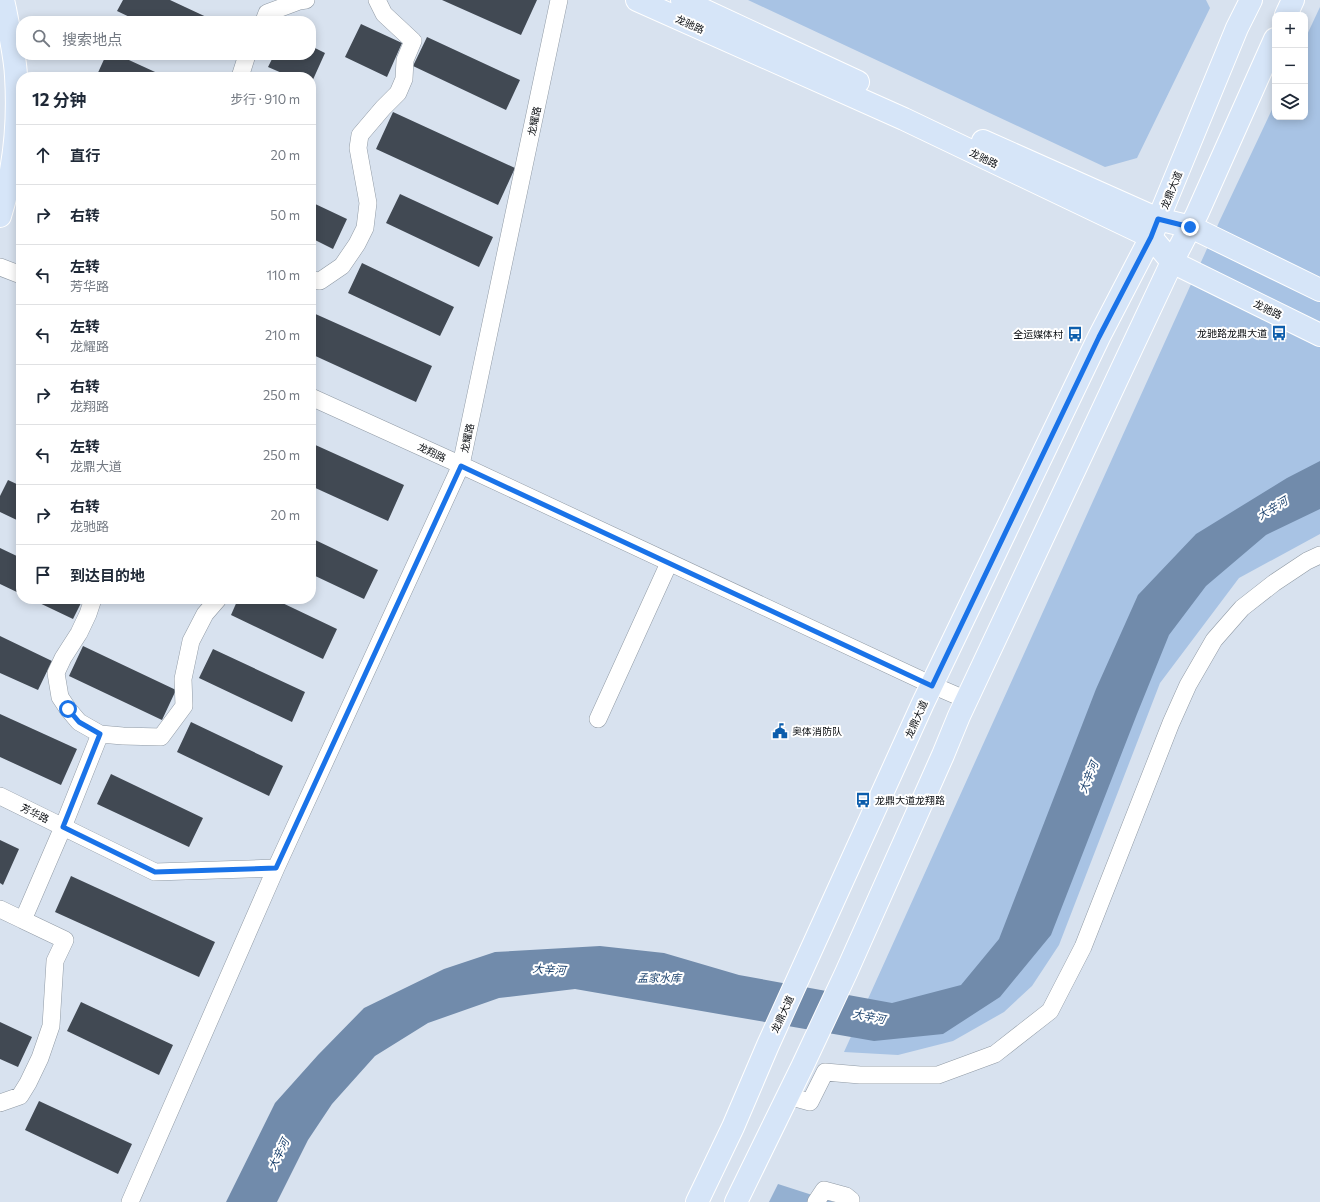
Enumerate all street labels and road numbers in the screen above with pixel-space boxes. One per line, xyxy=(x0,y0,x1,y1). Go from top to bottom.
street label: 龙驰路 xyxy=(674,12,706,36)
street label: 龙耀路 xyxy=(525,105,543,137)
street label: 龙驰路 xyxy=(968,146,1000,170)
street label: 龙鼎大道 xyxy=(1158,169,1184,211)
street label: 龙驰路 xyxy=(1252,297,1284,321)
street label: 龙耀路 xyxy=(458,422,476,454)
street label: 龙翔路 xyxy=(416,440,448,464)
street label: 龙鼎大道 xyxy=(902,698,930,740)
street label: 芳华路 xyxy=(19,801,51,825)
street label: 龙鼎大道 xyxy=(768,993,796,1035)

